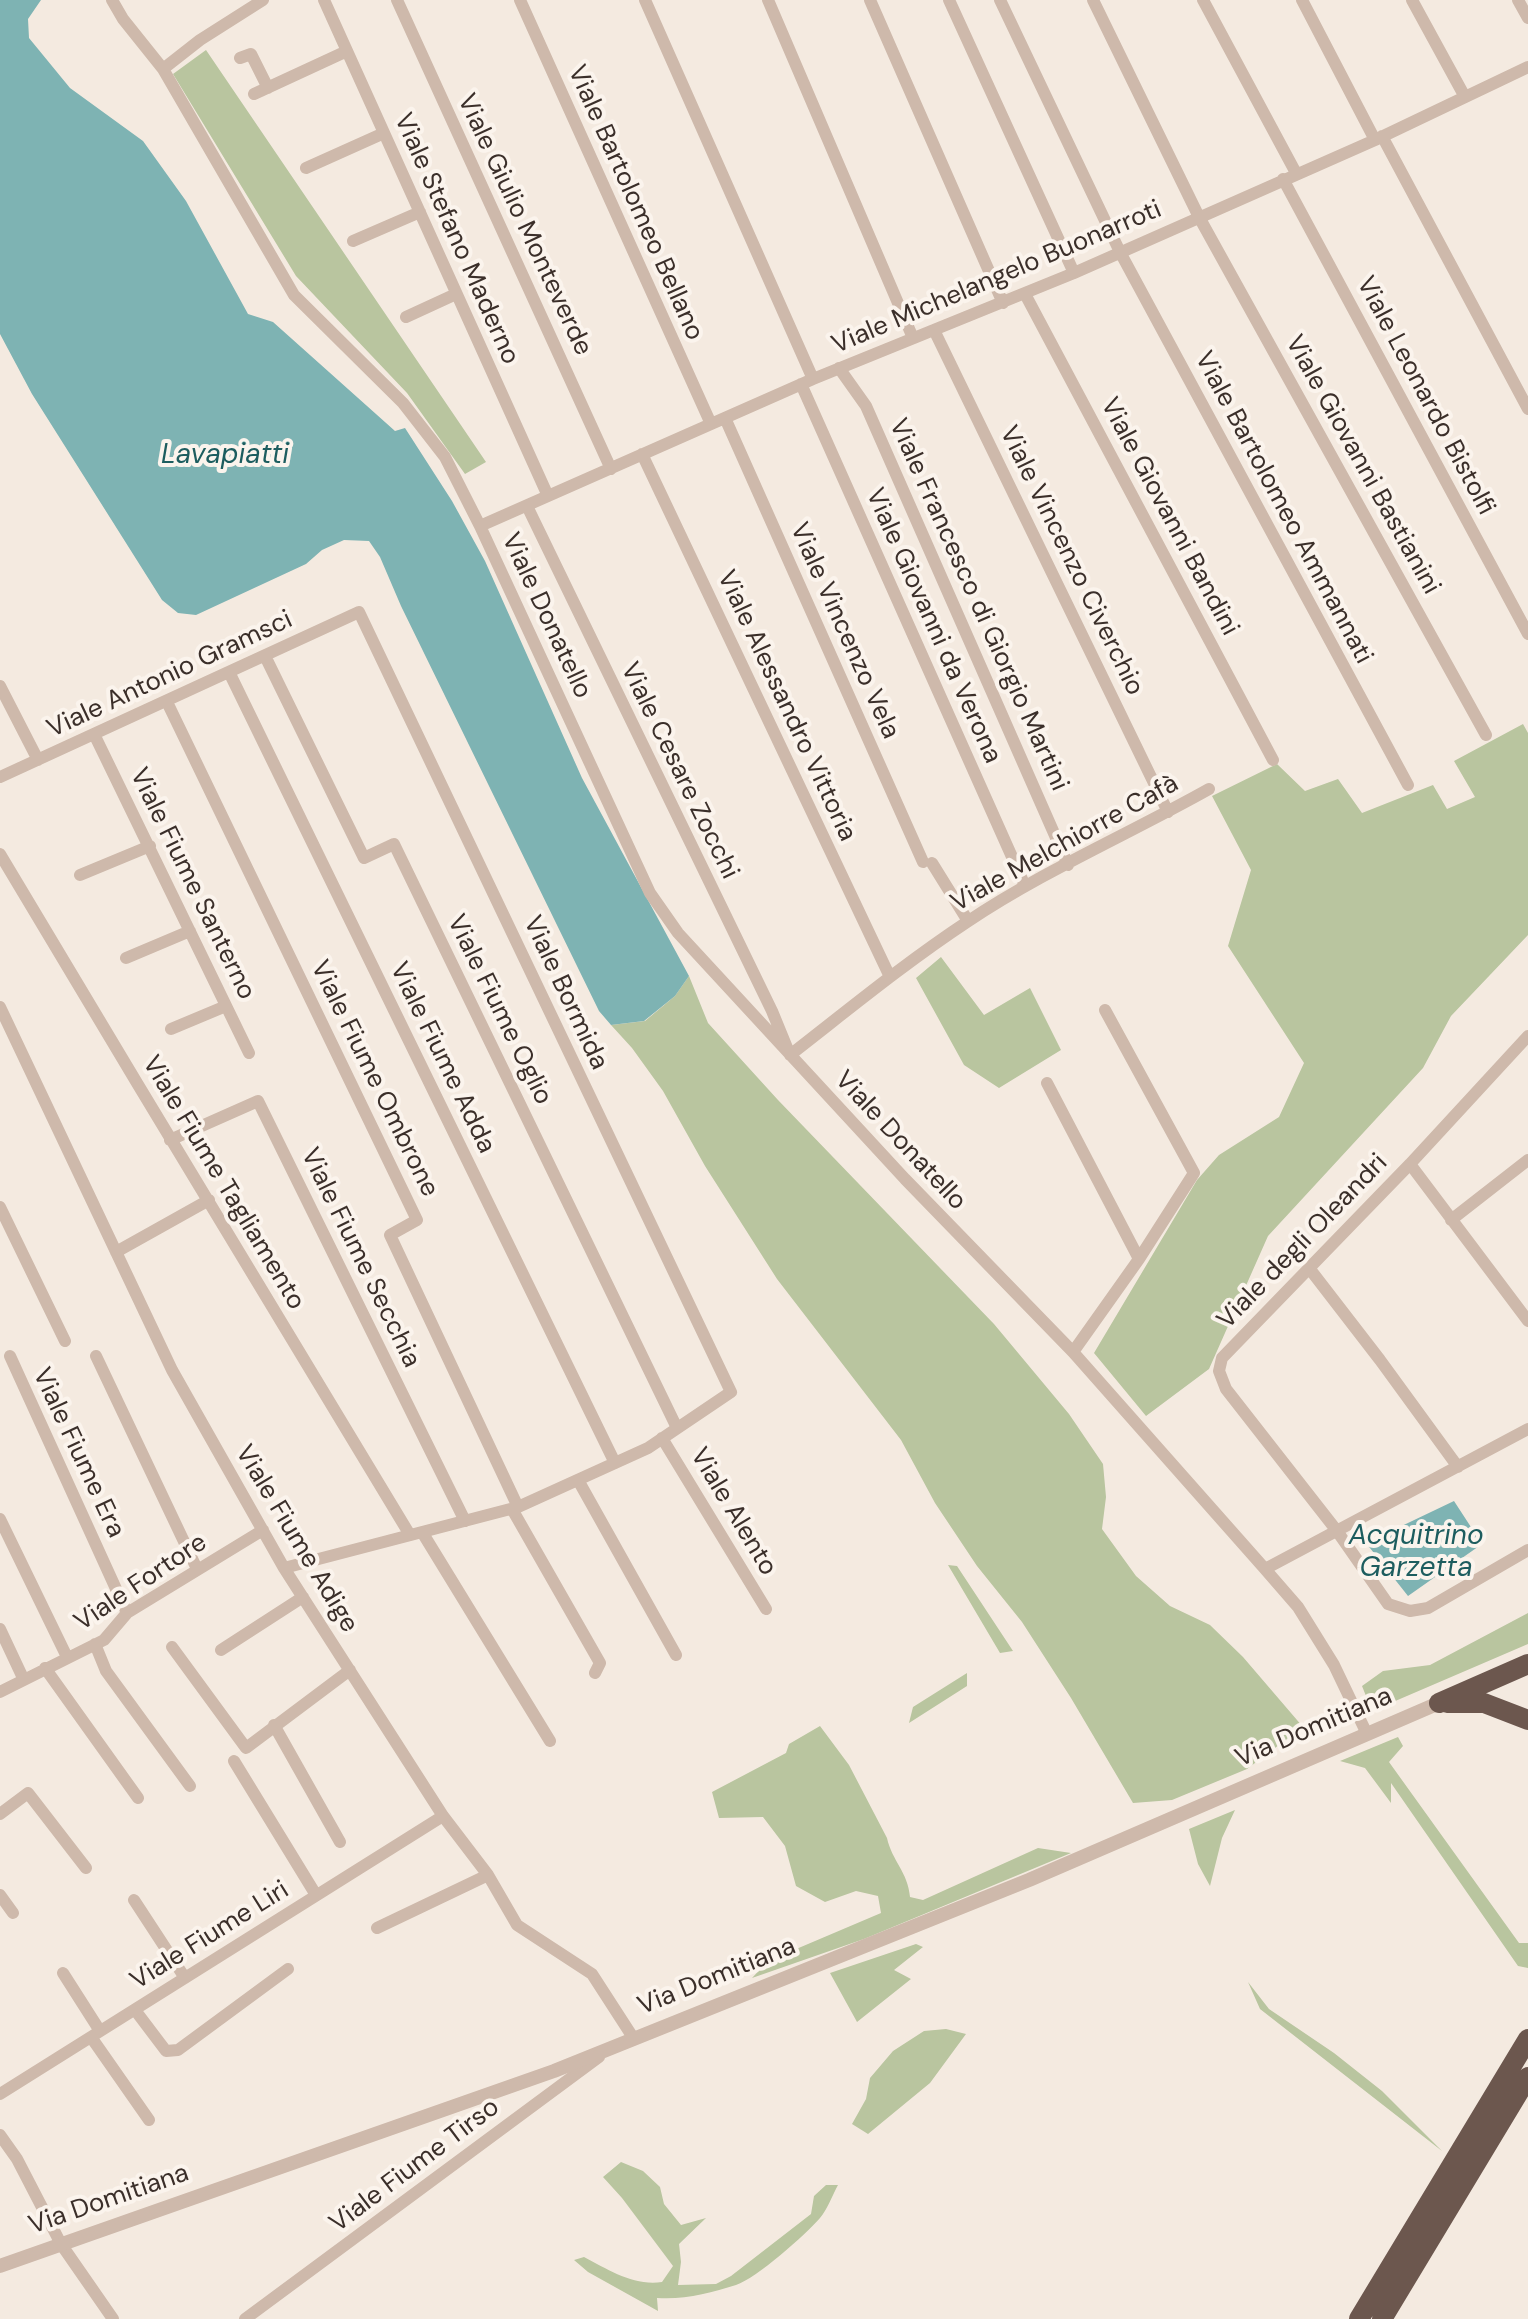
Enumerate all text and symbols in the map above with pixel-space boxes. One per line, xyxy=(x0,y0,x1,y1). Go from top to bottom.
street label: Viale Bartolomeo Bellano xyxy=(560,61,710,345)
street label: Viale Giulio Monteverde xyxy=(450,89,598,361)
street label: Viale Stefano Maderno xyxy=(386,109,526,369)
street label: Viale Michelangelo Buonarroti xyxy=(828,194,1166,362)
street label: Viale Leonardo Bistolfi xyxy=(1349,271,1501,521)
street label: Viale Giovanni Bastianini xyxy=(1278,330,1446,600)
street label: Viale Bartolomeo Ammannati xyxy=(1187,346,1379,670)
street label: Viale Giovanni Bandini xyxy=(1093,393,1245,641)
street label: Viale Francesco di Giorgio Martini xyxy=(882,414,1074,796)
street label: Viale Vincenzo Civerchio xyxy=(992,421,1150,701)
water label: Lavapiatti xyxy=(161,439,289,473)
street label: Viale Giovanni da Verona xyxy=(858,484,1008,768)
street label: Viale Vincenzo Vela xyxy=(782,518,906,744)
street label: Viale Donatello xyxy=(494,528,598,704)
street label: Viale Alessandro Vittoria xyxy=(710,566,862,846)
street label: Viale Antonio Gramsci xyxy=(42,604,298,746)
street label: Viale Cesare Zocchi xyxy=(613,658,745,884)
street label: Viale Fiume Santerno xyxy=(122,763,262,1005)
street label: Viale Melchiorre Cafà xyxy=(946,769,1184,919)
street label: Viale Fiume Oglio xyxy=(440,910,558,1110)
street label: Viale Bormida xyxy=(516,911,614,1075)
street label: Viale Fiume Ombrone xyxy=(303,956,445,1202)
street label: Viale Fiume Adda xyxy=(382,957,502,1159)
street label: Viale Fiume Tagliamento xyxy=(135,1050,311,1316)
street label: Viale Donatello xyxy=(828,1065,972,1217)
street label: Viale Fiume Secchia xyxy=(293,1143,427,1373)
street label: Viale degli Oleandri xyxy=(1211,1148,1395,1336)
street label: Viale Fiume Era xyxy=(25,1363,131,1543)
street label: Viale Fiume Adige xyxy=(228,1440,364,1638)
street label: Viale Alento xyxy=(683,1443,783,1581)
water label: Acquitrino Garzetta xyxy=(1348,1520,1484,1586)
street label: Viale Fortore xyxy=(69,1527,213,1639)
street label: Via Domitiana xyxy=(1231,1681,1397,1775)
street label: Viale Fiume Liri xyxy=(125,1875,295,1997)
street label: Via Domitiana xyxy=(634,1931,800,2023)
street label: Viale Fiume Tirso xyxy=(324,2092,506,2240)
street label: Via Domitiana xyxy=(25,2158,193,2242)

